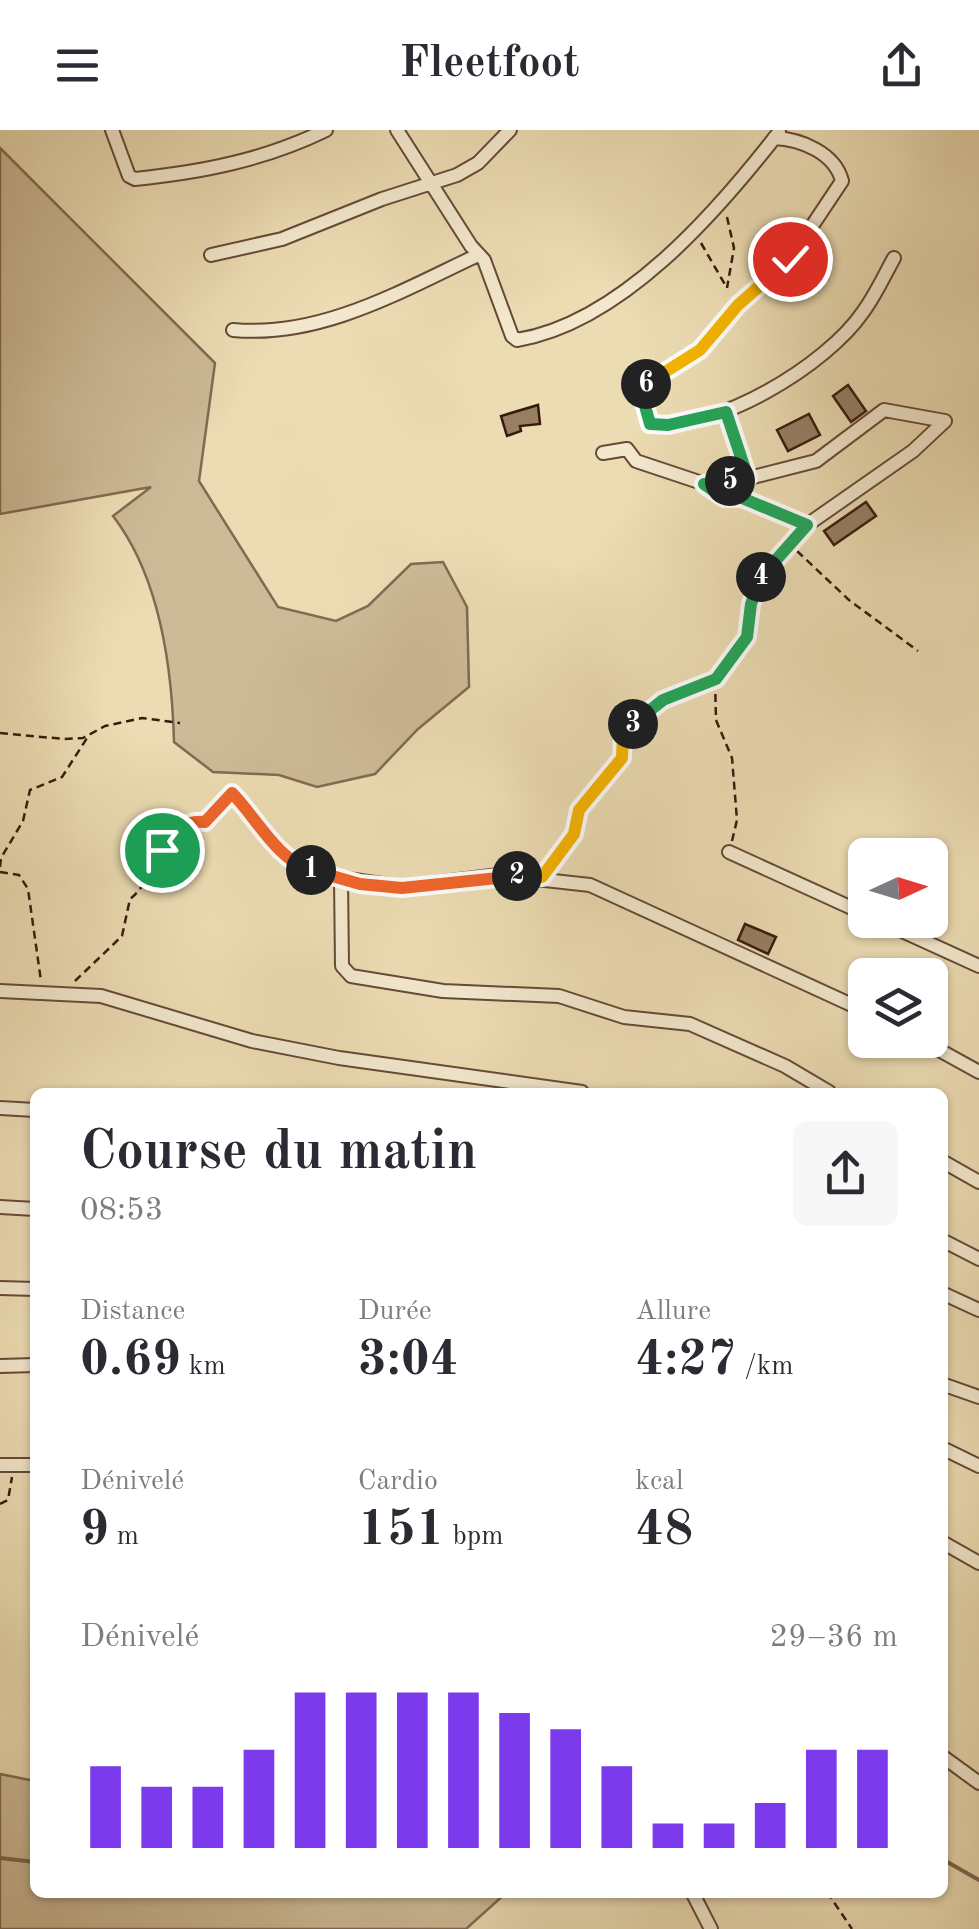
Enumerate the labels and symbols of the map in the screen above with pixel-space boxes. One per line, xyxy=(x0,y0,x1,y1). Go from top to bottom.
pin xyxy=(748,217,833,302)
pin: 6 xyxy=(621,359,671,409)
pin: 5 xyxy=(705,456,755,506)
pin: 4 xyxy=(736,552,786,602)
pin: 3 xyxy=(608,699,658,749)
pin xyxy=(120,808,205,893)
north arrow xyxy=(848,838,948,938)
pin: 1 xyxy=(286,845,336,895)
pin: 2 xyxy=(492,851,542,901)

